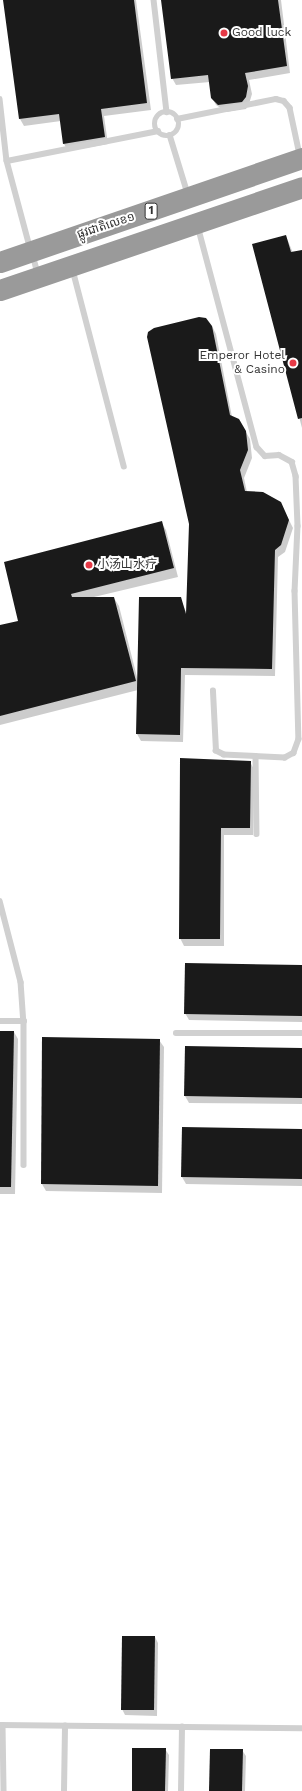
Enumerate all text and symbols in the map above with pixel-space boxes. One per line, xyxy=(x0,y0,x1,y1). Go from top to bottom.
place label: Good luck xyxy=(232,26,291,40)
marker: Good luck xyxy=(219,28,229,38)
road number: 1 xyxy=(144,202,158,220)
street label: ផ្លូវជាតិលេខ១ xyxy=(75,210,137,242)
place label: Emperor Hotel & Casino xyxy=(199,349,285,377)
marker: Emperor Hotel & Casino xyxy=(288,358,298,368)
place label: 小汤山水疗 xyxy=(97,558,157,572)
marker: 小汤山水疗 xyxy=(84,560,94,570)

